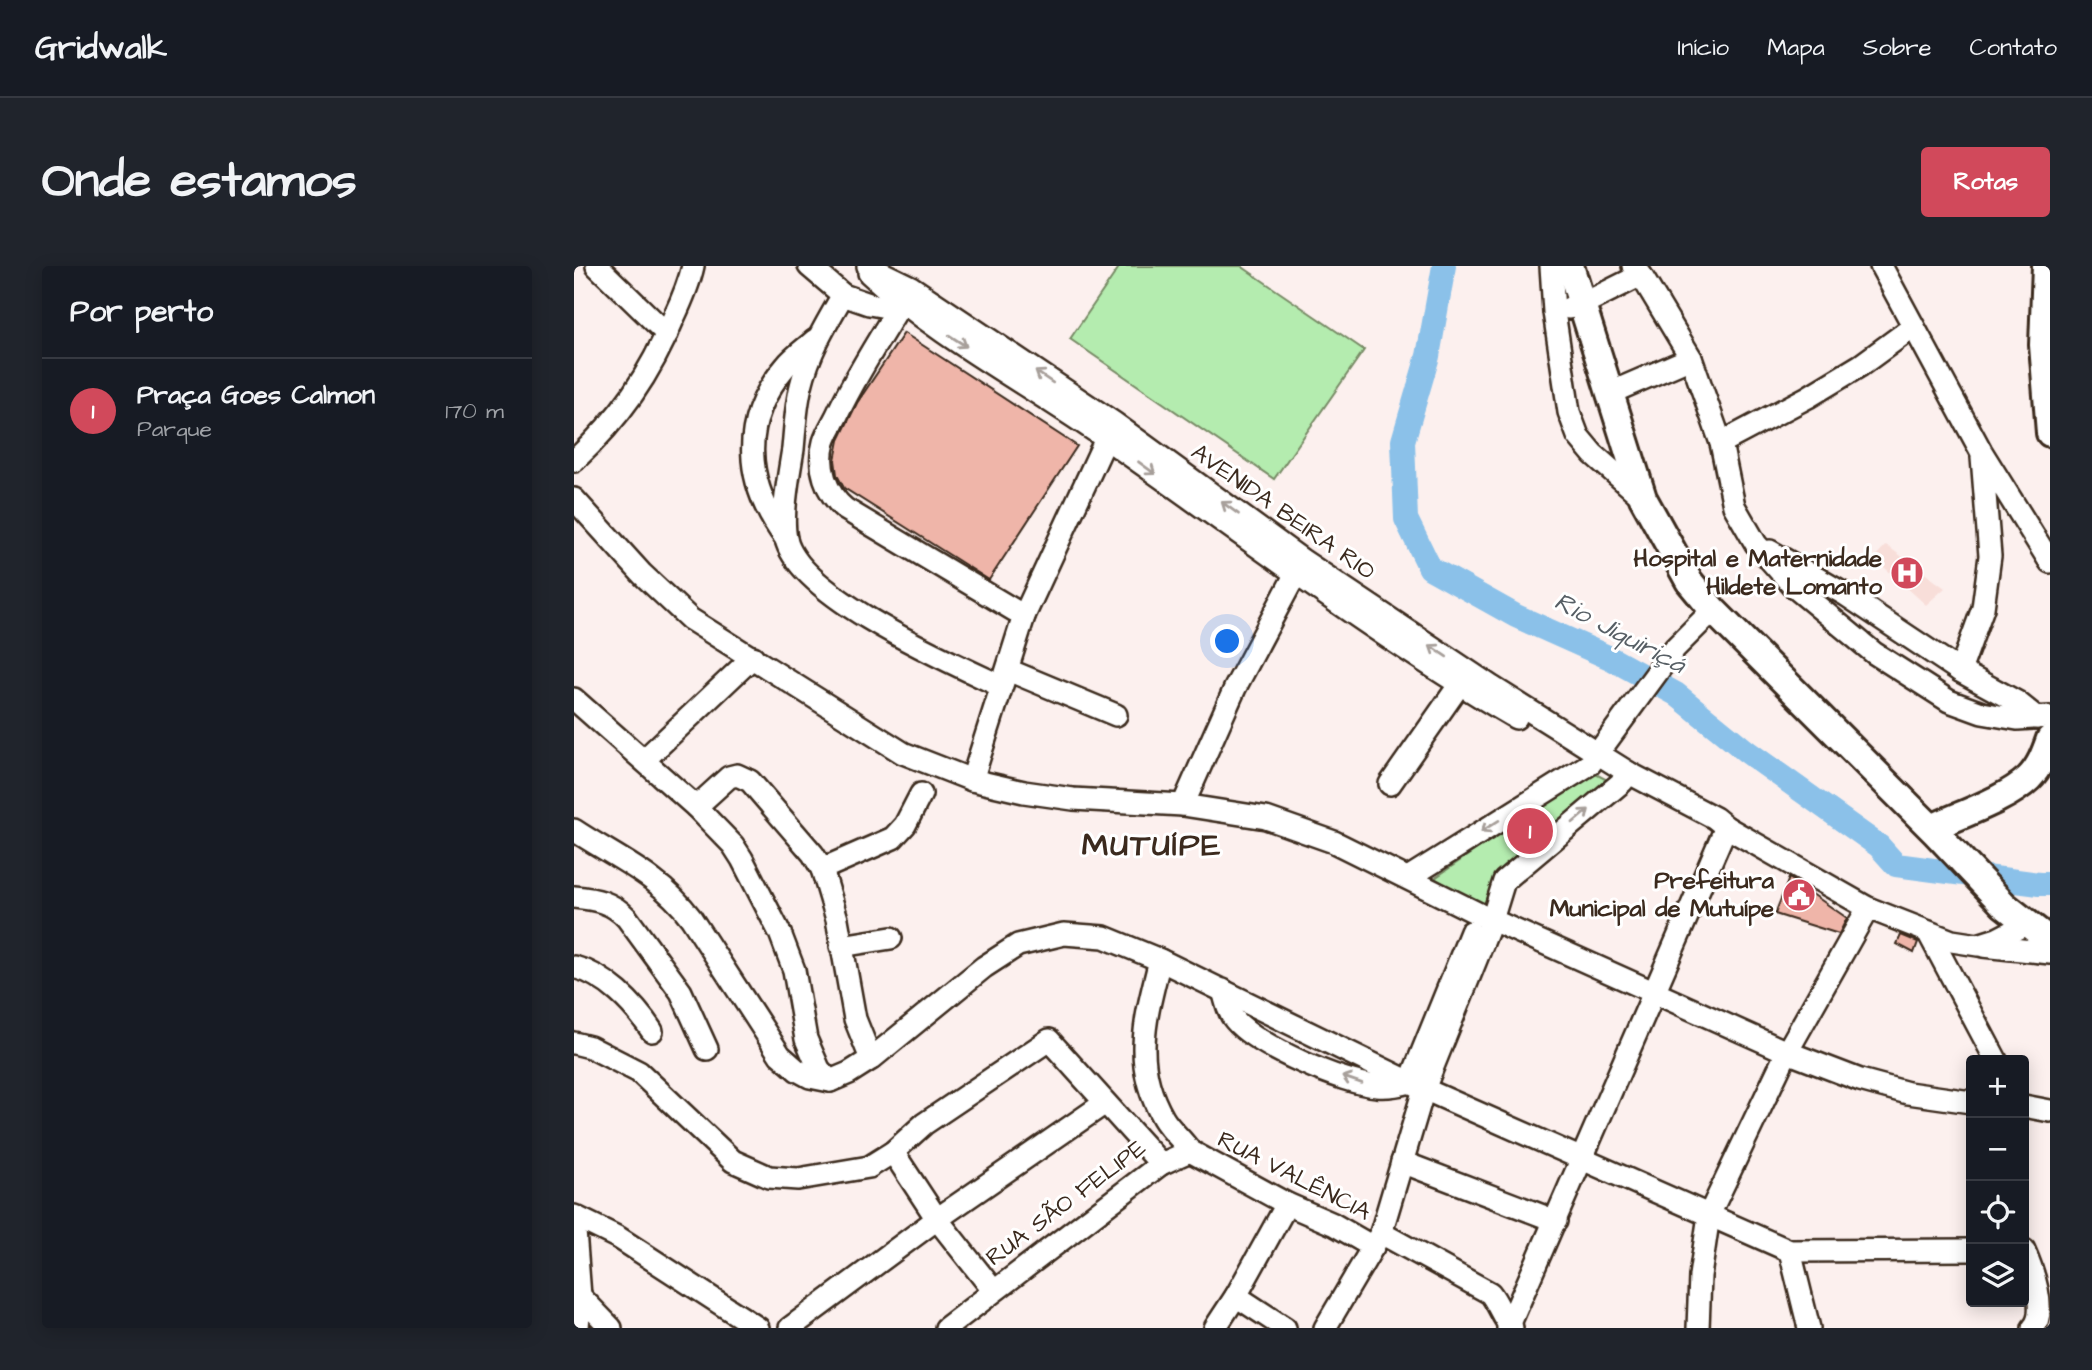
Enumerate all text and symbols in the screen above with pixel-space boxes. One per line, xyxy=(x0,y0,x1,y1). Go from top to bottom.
text: Gridwalk xyxy=(35,25,167,71)
text: Início xyxy=(1678,31,1729,65)
text: Mapa xyxy=(1767,31,1825,65)
text: Sobre xyxy=(1863,31,1931,65)
text: Contato xyxy=(1969,31,2057,65)
button: Rotas xyxy=(1921,147,2050,217)
text: Onde estamos xyxy=(42,148,357,216)
text: Por perto xyxy=(70,291,213,333)
one-way arrow xyxy=(948,334,967,348)
one-way arrow xyxy=(1035,369,1055,383)
text: Praça Goes Calmon xyxy=(137,377,375,413)
text: 1 xyxy=(92,395,94,427)
text: 170 m xyxy=(445,395,504,427)
text: Parque xyxy=(137,413,212,445)
street label: AVENIDA BEIRA RIO xyxy=(1184,436,1382,588)
one-way arrow xyxy=(1137,461,1156,475)
one-way arrow xyxy=(1221,501,1240,515)
place label: Hospital e Maternidade Hildete Lomanto xyxy=(1634,542,1883,604)
hospital icon: Hospital e Maternidade Hildete Lomanto xyxy=(1888,554,1926,592)
water label: Rio Jiquiriçá xyxy=(1548,583,1693,683)
your location xyxy=(1210,624,1244,658)
one-way arrow xyxy=(1429,643,1448,658)
pin: 1 xyxy=(1507,805,1553,857)
one-way arrow xyxy=(1572,808,1590,824)
one-way arrow xyxy=(1481,820,1501,834)
district label: MUTUÍPE xyxy=(1082,823,1222,868)
place label: Prefeitura Municipal de Mutuípe xyxy=(1550,864,1775,926)
public building icon: Prefeitura Municipal de Mutuípe xyxy=(1780,876,1818,914)
map controls xyxy=(1966,1055,2029,1307)
button: + xyxy=(1966,1055,2029,1118)
one-way arrow xyxy=(1342,1073,1364,1085)
button: − xyxy=(1966,1118,2029,1181)
street label: RUA VALÊNCIA xyxy=(1212,1123,1376,1229)
street label: RUA SÃO FELIPE xyxy=(979,1131,1153,1275)
button: locate xyxy=(1966,1181,2029,1244)
button: layers xyxy=(1966,1244,2029,1307)

